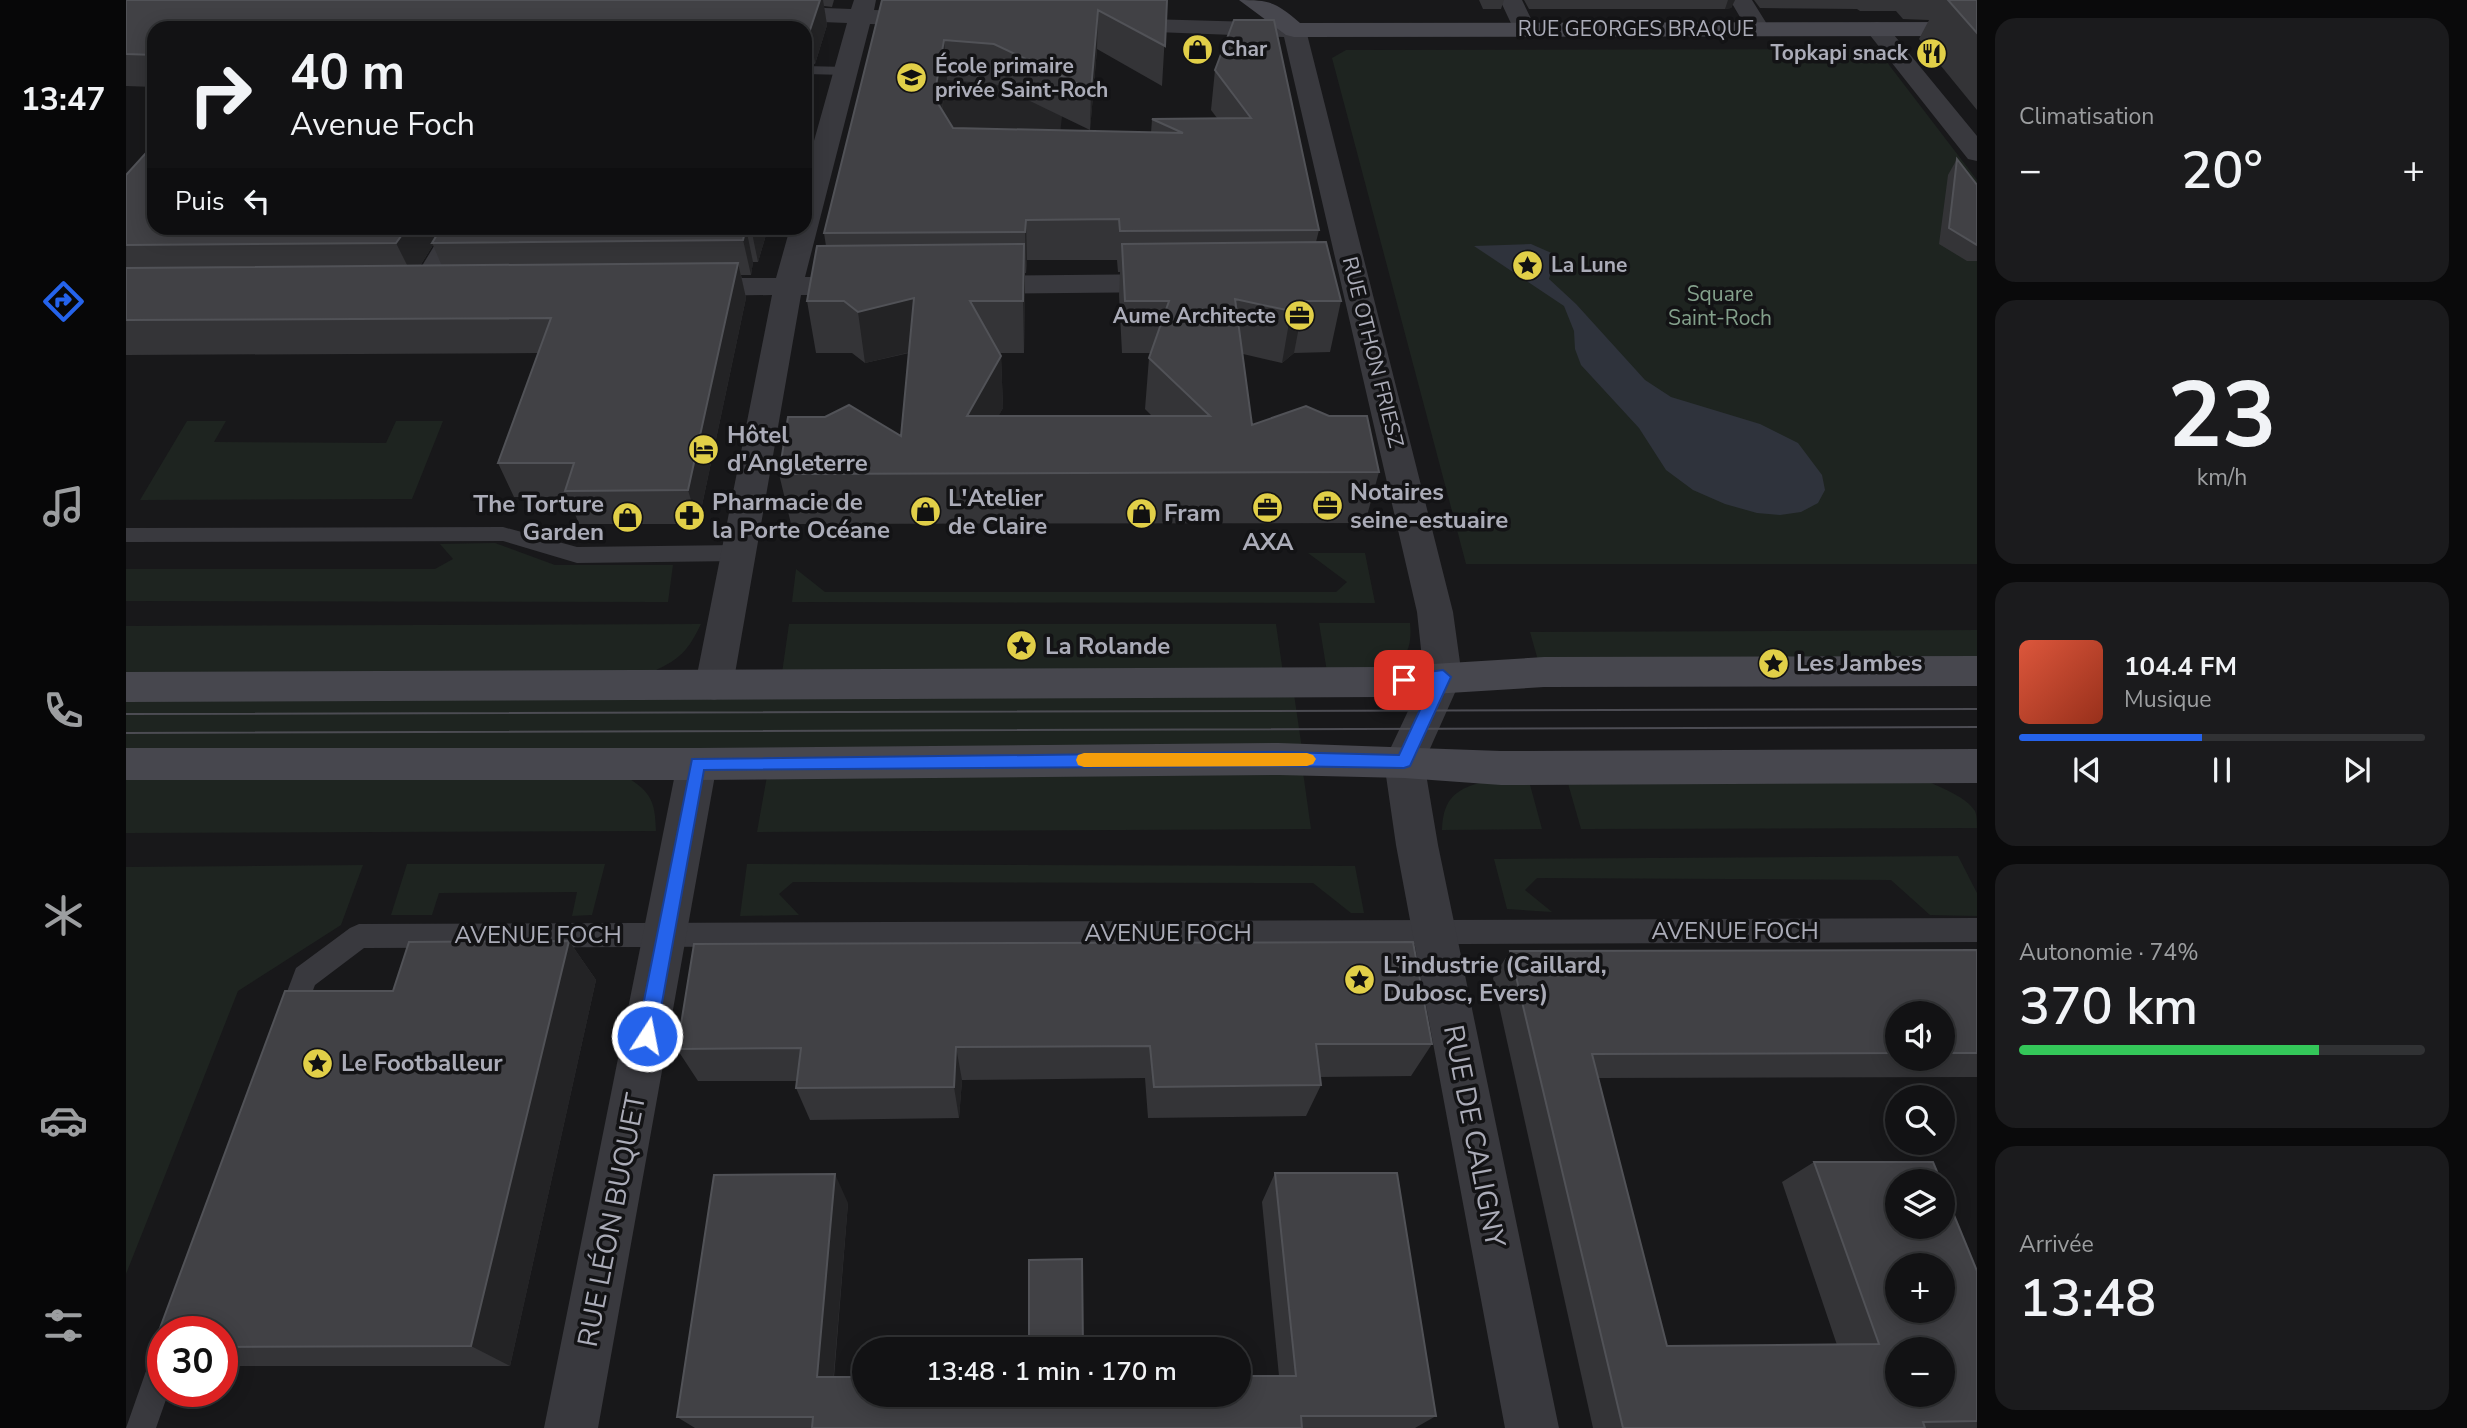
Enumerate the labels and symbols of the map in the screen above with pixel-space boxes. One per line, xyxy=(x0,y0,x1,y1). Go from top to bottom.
street label: RUE GEORGES BRAQUE xyxy=(1518,15,1754,43)
shop icon: Char xyxy=(1181,32,1215,66)
place label: Char xyxy=(1221,35,1268,63)
restaurant icon: Topkapi snack xyxy=(1914,36,1948,70)
place label: Topkapi snack xyxy=(1770,39,1909,67)
place label: École primaire privée Saint-Roch xyxy=(935,52,1108,104)
school or university icon: École primaire privée Saint-Roch xyxy=(895,61,929,95)
place icon: La Lune xyxy=(1511,248,1545,282)
place label: La Lune xyxy=(1551,251,1627,279)
street label: RUE OTHON FRIESZ xyxy=(1336,254,1410,450)
park label: Square Saint-Roch xyxy=(1668,280,1772,332)
office icon: Aume Architecte xyxy=(1282,299,1316,333)
place label: Aume Architecte xyxy=(1113,302,1276,330)
place label: Hôtel d'Angleterre xyxy=(727,419,868,479)
hotel icon: Hôtel d'Angleterre xyxy=(687,432,721,466)
place label: Notaires seine-estuaire xyxy=(1350,476,1508,536)
place label: L'Atelier de Claire xyxy=(948,482,1047,542)
place label: Pharmacie de la Porte Océane xyxy=(712,486,890,546)
place label: The Torture Garden xyxy=(473,488,604,548)
office icon: Notaires seine-estuaire xyxy=(1310,489,1344,523)
office icon: AXA xyxy=(1251,491,1285,525)
shop icon: L'Atelier de Claire xyxy=(908,495,942,529)
shop icon: Fram xyxy=(1124,496,1158,530)
place label: Fram xyxy=(1164,497,1221,529)
pharmacy icon: Pharmacie de la Porte Océane xyxy=(672,499,706,533)
shop icon: The Torture Garden xyxy=(610,501,644,535)
place label: AXA xyxy=(1242,526,1294,558)
place icon: La Rolande xyxy=(1005,629,1039,663)
place label: La Rolande xyxy=(1045,630,1170,662)
place icon: Les Jambes xyxy=(1756,646,1790,680)
place label: Les Jambes xyxy=(1796,647,1922,679)
pin xyxy=(1374,650,1434,710)
street label: AVENUE FOCH xyxy=(1651,915,1819,947)
street label: AVENUE FOCH xyxy=(1084,917,1252,949)
street label: AVENUE FOCH xyxy=(454,919,622,951)
place label: L’industrie (Caillard, Dubosc, Evers) xyxy=(1383,949,1607,1009)
place icon: L’industrie (Caillard, Dubosc, Evers) xyxy=(1343,962,1377,996)
position arrow xyxy=(610,999,684,1073)
street label: RUE DE CALIGNY xyxy=(1434,1022,1514,1252)
place icon: Le Footballeur xyxy=(301,1046,335,1080)
place label: Le Footballeur xyxy=(341,1047,503,1079)
street label: RUE LÉON BUQUET xyxy=(569,1090,655,1350)
speed limit sign: 30 xyxy=(147,1316,238,1407)

